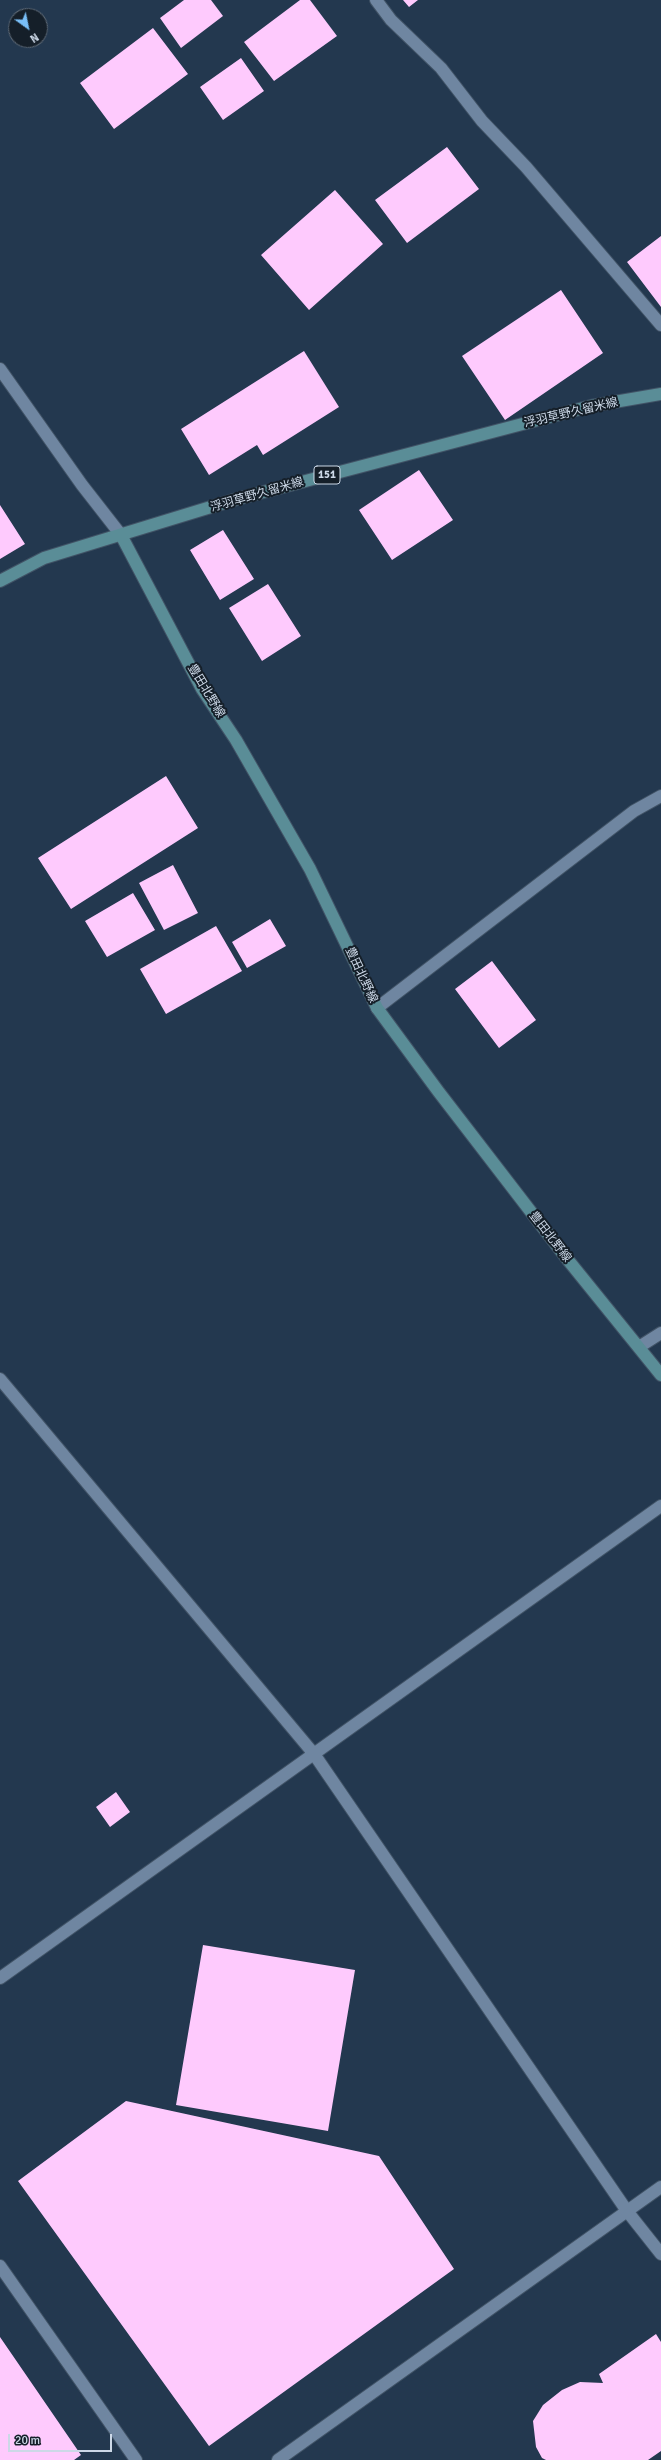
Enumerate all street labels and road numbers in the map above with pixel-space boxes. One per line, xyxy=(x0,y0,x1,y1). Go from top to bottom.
street label: 浮羽草野久留米線 xyxy=(523,395,619,431)
road number: 151 xyxy=(314,466,340,484)
street label: 浮羽草野久留米線 xyxy=(209,475,305,515)
street label: 豊田北野線 xyxy=(184,662,228,720)
street label: 豊田北野線 xyxy=(342,945,380,1005)
street label: 豊田北野線 xyxy=(526,1209,574,1265)

